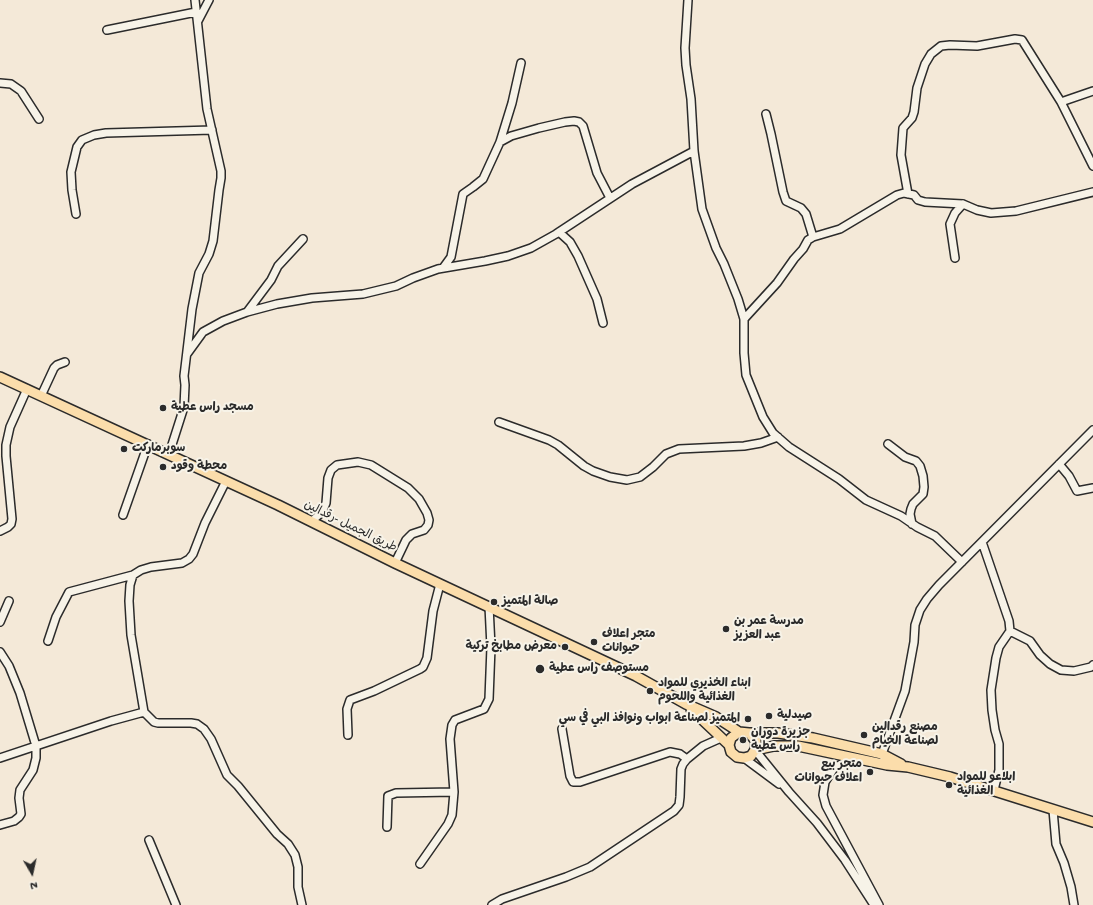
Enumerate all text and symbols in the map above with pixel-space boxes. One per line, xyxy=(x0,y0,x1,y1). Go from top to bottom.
place label: مسجد راس عطية xyxy=(171,401,254,415)
marker: مسجد راس عطية xyxy=(158,403,168,413)
place label: سوبرماركت xyxy=(132,442,185,456)
marker: سوبرماركت xyxy=(119,444,129,454)
place label: محطة وقود xyxy=(171,460,227,474)
marker: محطة وقود xyxy=(158,462,168,472)
street label: طريق الجميل -رقدالين xyxy=(301,498,399,556)
place label: صالة المتميز xyxy=(502,595,558,609)
marker: صالة المتميز xyxy=(489,597,499,607)
place label: مدرسة عمر بن عبد العزيز xyxy=(734,615,804,643)
marker: مدرسة عمر بن عبد العزيز xyxy=(721,624,731,634)
place label: متجر اعلاف حيوانات xyxy=(602,628,656,656)
marker: متجر اعلاف حيوانات xyxy=(589,637,599,647)
place label: معرض مطابخ تركية xyxy=(466,640,557,654)
marker: معرض مطابخ تركية xyxy=(560,642,570,652)
place label: مستوصف راس عطية xyxy=(549,662,649,676)
marker: مستوصف راس عطية xyxy=(534,663,546,675)
place label: ابناء الخذيري للمواد الغذائية واللحوم xyxy=(658,677,751,705)
marker: ابناء الخذيري للمواد الغذائية واللحوم xyxy=(645,686,655,696)
place label: صيدلية xyxy=(777,709,812,723)
marker: صيدلية xyxy=(764,711,774,721)
place label: المتميز لصناعة ابواب ونوافذ البي في سي xyxy=(559,712,740,726)
marker: المتميز لصناعة ابواب ونوافذ البي في سي xyxy=(743,714,753,724)
place label: مصنع رقدالين لصناعة الخيام xyxy=(872,721,938,749)
place label: جزيرة دوران راس عطية xyxy=(751,726,810,754)
marker: مصنع رقدالين لصناعة الخيام xyxy=(859,730,869,740)
marker: جزيرة دوران راس عطية xyxy=(738,735,748,745)
place label: متجر بيع اعلاف حيوانات xyxy=(794,758,862,786)
marker: متجر بيع اعلاف حيوانات xyxy=(865,767,875,777)
place label: ابلاعو للمواد الغذائية xyxy=(957,771,1015,799)
marker: ابلاعو للمواد الغذائية xyxy=(944,780,954,790)
north arrow xyxy=(12,853,52,893)
text: N xyxy=(29,878,38,891)

